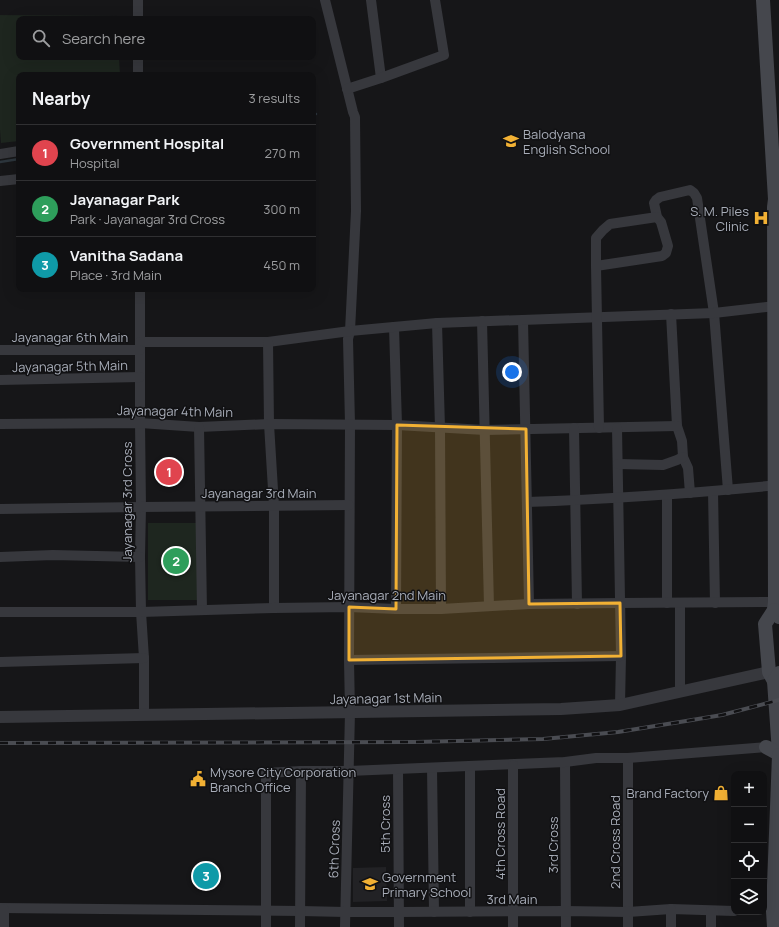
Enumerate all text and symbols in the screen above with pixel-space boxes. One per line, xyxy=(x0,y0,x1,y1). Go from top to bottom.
search box xyxy=(16,16,316,60)
icon: search xyxy=(30,27,52,49)
text: Search here xyxy=(62,28,145,49)
text: Nearby xyxy=(32,87,90,110)
text: 3 results xyxy=(248,89,300,107)
place label: Balodyana English School xyxy=(523,125,610,158)
school or university icon: Balodyana English School xyxy=(502,132,520,150)
text: Government Hospital xyxy=(70,133,224,154)
text: 1 xyxy=(42,144,48,162)
text: 270 m xyxy=(265,144,300,162)
text: Hospital xyxy=(70,154,120,172)
text: Jayanagar Park xyxy=(70,189,179,210)
text: 2 xyxy=(41,200,49,218)
text: 300 m xyxy=(263,200,300,218)
place label: S. M. Piles Clinic xyxy=(690,202,749,235)
hospital icon: S. M. Piles Clinic xyxy=(752,209,770,227)
text: Park · Jayanagar 3rd Cross xyxy=(70,210,225,228)
text: Vanitha Sadana xyxy=(70,245,183,266)
text: 3 xyxy=(41,256,49,274)
text: 450 m xyxy=(263,256,300,274)
text: Place · 3rd Main xyxy=(70,266,162,284)
street label: Jayanagar 6th Main xyxy=(12,328,128,346)
street label: Jayanagar 5th Main xyxy=(12,356,128,376)
your location xyxy=(502,362,522,382)
street label: Jayanagar 4th Main xyxy=(117,401,233,421)
street label: Jayanagar 3rd Cross xyxy=(118,441,136,563)
pin: 1 xyxy=(156,457,182,487)
street label: Jayanagar 3rd Main xyxy=(202,484,316,502)
pin: 2 xyxy=(163,546,189,576)
street label: Jayanagar 2nd Main xyxy=(328,586,446,604)
street label: Jayanagar 1st Main xyxy=(330,688,442,708)
place label: Mysore City Corporation Branch Office xyxy=(210,763,356,796)
public building icon: Mysore City Corporation Branch Office xyxy=(189,770,207,788)
map controls xyxy=(731,771,767,915)
button: + xyxy=(731,771,767,807)
place label: Brand Factory xyxy=(627,784,709,802)
shop icon: Brand Factory xyxy=(712,784,730,802)
street label: 4th Cross Road xyxy=(491,788,509,880)
street label: 5th Cross xyxy=(376,795,394,853)
street label: 2nd Cross Road xyxy=(606,795,624,889)
button: − xyxy=(731,807,767,843)
street label: 3rd Cross xyxy=(544,816,562,874)
street label: 6th Cross xyxy=(324,819,344,879)
button: locate xyxy=(731,843,767,879)
pin: 3 xyxy=(193,861,219,891)
place label: Government Primary School xyxy=(382,868,471,901)
school or university icon: Government Primary School xyxy=(361,875,379,893)
button: layers xyxy=(731,879,767,915)
street label: 3rd Main xyxy=(487,890,537,908)

